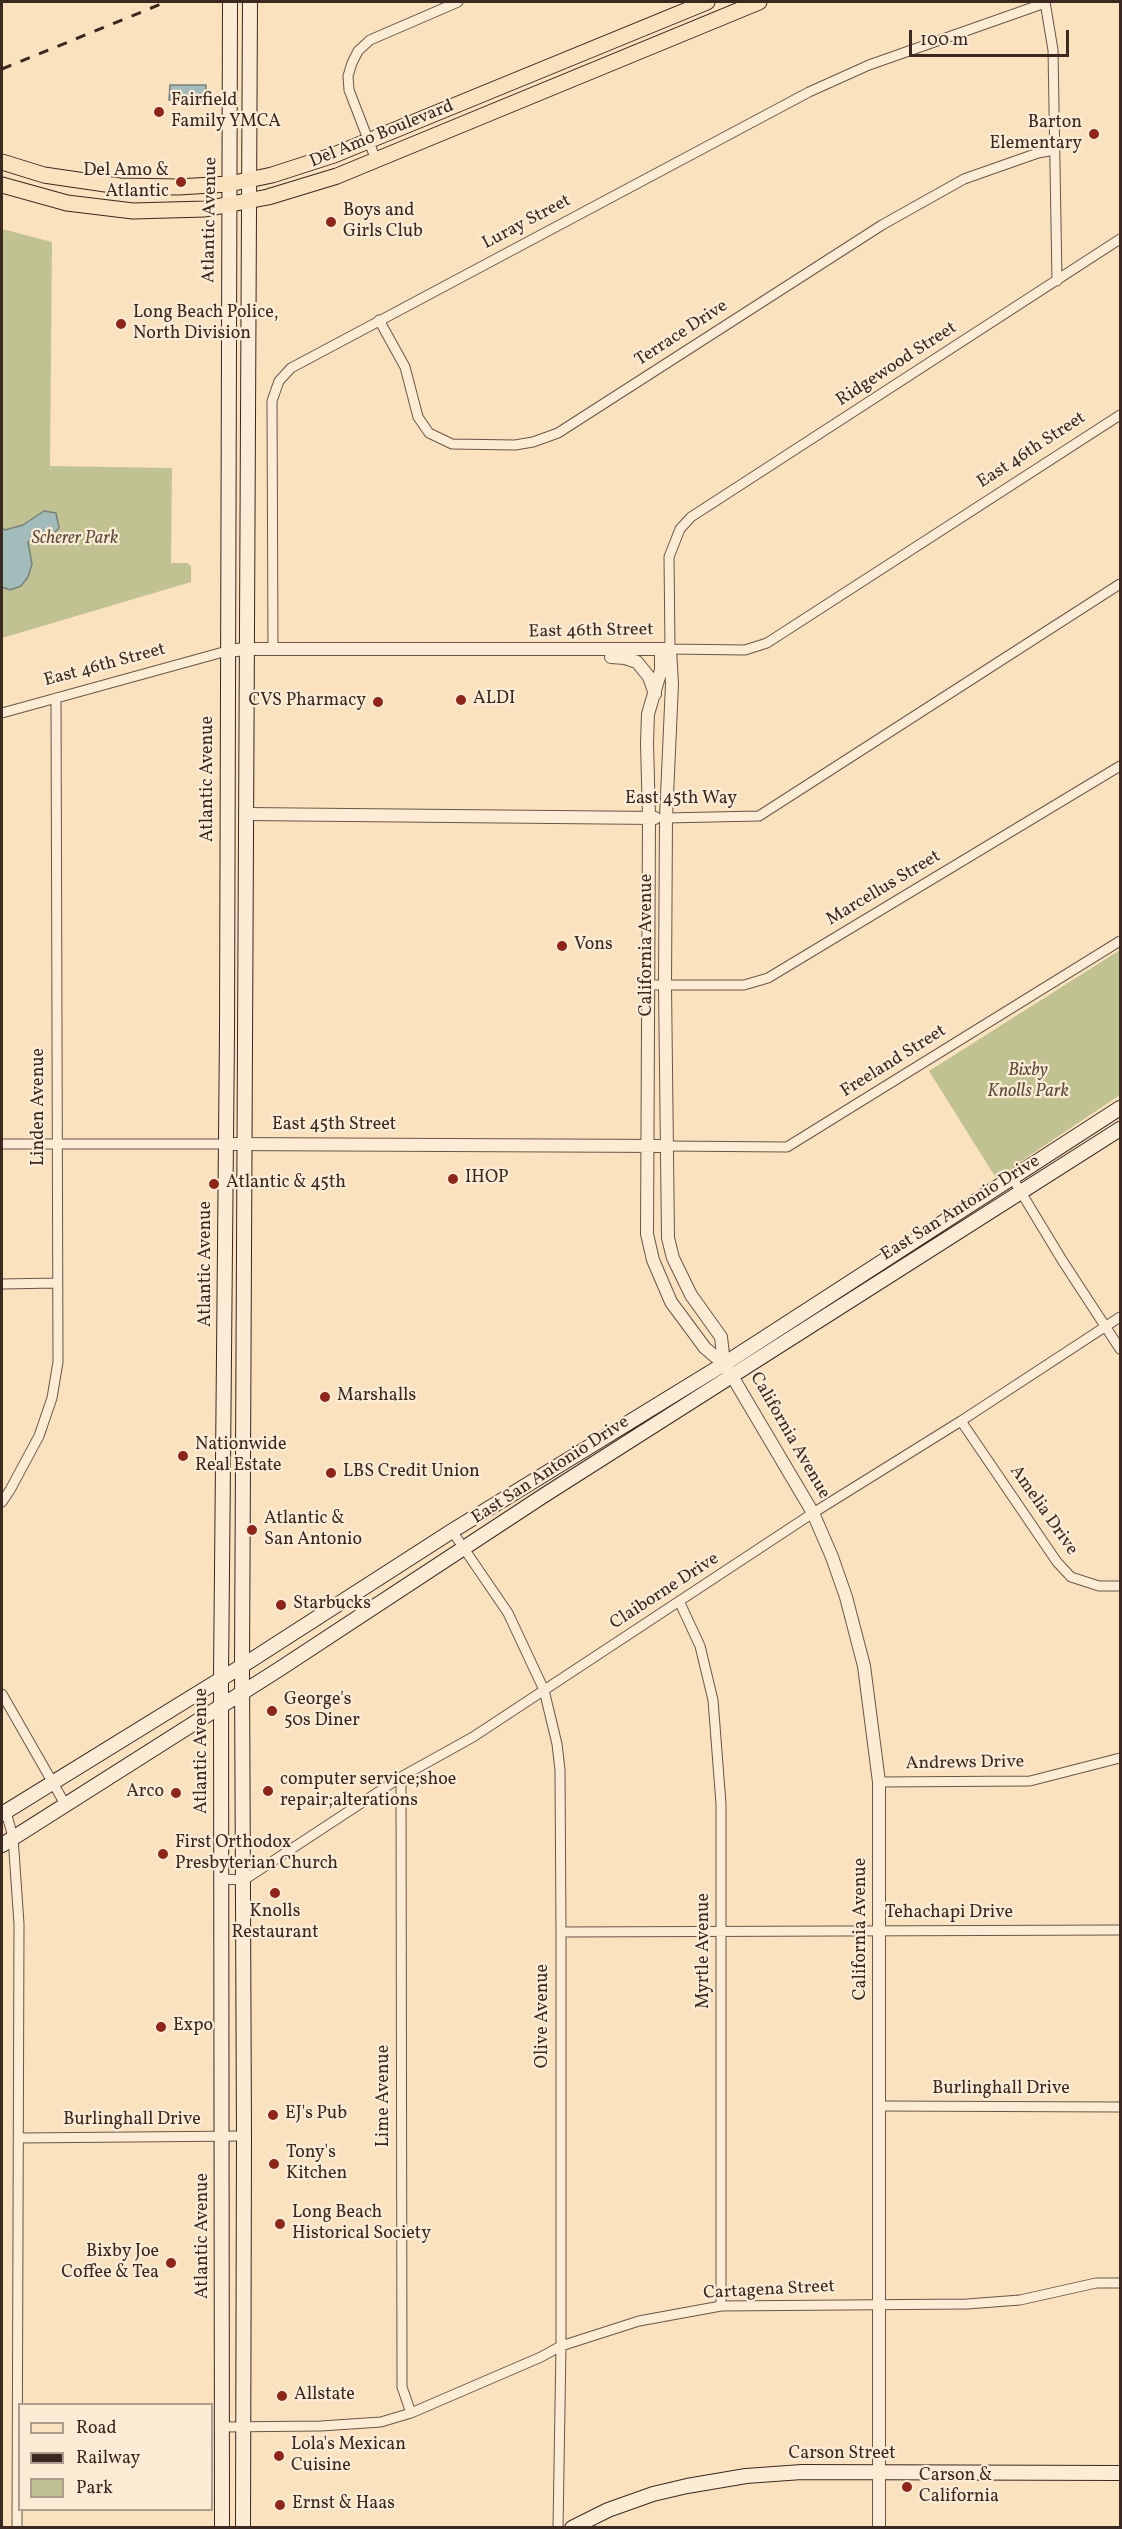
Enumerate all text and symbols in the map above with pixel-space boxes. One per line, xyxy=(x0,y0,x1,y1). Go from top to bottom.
scale bar xyxy=(912,18,1072,56)
text: 100 m xyxy=(920,28,969,53)
place label: Fairfield Family YMCA xyxy=(171,91,281,134)
street label: Del Amo Boulevard xyxy=(307,96,457,174)
marker: Fairfield Family YMCA xyxy=(152,105,166,119)
place label: Barton Elementary xyxy=(989,113,1082,156)
marker: Barton Elementary xyxy=(1087,127,1101,141)
street label: Atlantic Avenue xyxy=(199,157,223,283)
place label: Del Amo & Atlantic xyxy=(83,161,169,204)
marker: Del Amo & Atlantic xyxy=(174,175,188,189)
street label: Luray Street xyxy=(479,191,575,255)
place label: Boys and Girls Club xyxy=(343,201,423,244)
marker: Boys and Girls Club xyxy=(324,215,338,229)
street label: Terrace Drive xyxy=(632,296,732,372)
place label: Long Beach Police, North Division xyxy=(133,303,278,346)
marker: Long Beach Police, North Division xyxy=(114,317,128,331)
street label: Ridgewood Street xyxy=(833,318,961,412)
street label: East 46th Street xyxy=(974,408,1090,494)
park label: Scherer Park xyxy=(32,529,118,551)
street label: East 46th Street xyxy=(528,620,654,644)
street label: East 46th Street xyxy=(42,639,168,693)
place label: ALDI xyxy=(473,689,515,711)
place label: CVS Pharmacy xyxy=(249,691,366,713)
marker: ALDI xyxy=(454,693,468,707)
marker: CVS Pharmacy xyxy=(371,695,385,709)
street label: Atlantic Avenue xyxy=(198,716,220,842)
street label: East 45th Way xyxy=(625,789,737,811)
street label: Marcellus Street xyxy=(823,846,945,932)
street label: California Avenue xyxy=(637,874,659,1016)
place label: Vons xyxy=(574,935,613,957)
marker: Vons xyxy=(555,939,569,953)
street label: Freeland Street xyxy=(837,1021,951,1103)
street label: Linden Avenue xyxy=(29,1048,51,1166)
park label: Bixby Knolls Park xyxy=(987,1061,1069,1104)
street label: East 45th Street xyxy=(272,1115,396,1137)
street label: East San Antonio Drive xyxy=(878,1151,1044,1267)
place label: IHOP xyxy=(465,1168,509,1190)
marker: IHOP xyxy=(446,1172,460,1186)
place label: Atlantic & 45th xyxy=(226,1173,346,1195)
marker: Atlantic & 45th xyxy=(207,1177,221,1191)
street label: Atlantic Avenue xyxy=(196,1201,218,1327)
street label: California Avenue xyxy=(744,1369,834,1503)
place label: Marshalls xyxy=(337,1386,416,1408)
marker: Marshalls xyxy=(318,1390,332,1404)
street label: East San Antonio Drive xyxy=(468,1412,634,1530)
place label: Nationwide Real Estate xyxy=(195,1435,286,1478)
marker: Nationwide Real Estate xyxy=(176,1449,190,1463)
place label: LBS Credit Union xyxy=(343,1462,480,1484)
street label: Amelia Drive xyxy=(1004,1462,1082,1560)
marker: LBS Credit Union xyxy=(324,1466,338,1480)
place label: Atlantic & San Antonio xyxy=(264,1509,362,1552)
marker: Atlantic & San Antonio xyxy=(245,1523,259,1537)
street label: Claiborne Drive xyxy=(607,1549,723,1635)
place label: Starbucks xyxy=(293,1594,371,1616)
marker: Starbucks xyxy=(274,1598,288,1612)
street label: Atlantic Avenue xyxy=(192,1688,214,1814)
place label: George's 50s Diner xyxy=(284,1690,360,1732)
marker: George's 50s Diner xyxy=(265,1704,279,1718)
street label: Andrews Drive xyxy=(905,1752,1025,1776)
place label: computer service;shoe repair;alterations xyxy=(280,1770,456,1812)
place label: Arco xyxy=(126,1782,164,1804)
marker: computer service;shoe repair;alterations xyxy=(261,1784,275,1798)
marker: Arco xyxy=(169,1786,183,1800)
place label: First Orthodox Presbyterian Church xyxy=(175,1833,338,1876)
marker: First Orthodox Presbyterian Church xyxy=(156,1847,170,1861)
street label: California Avenue xyxy=(851,1858,873,2000)
marker: Knolls Restaurant xyxy=(268,1886,282,1900)
street label: Myrtle Avenue xyxy=(694,1893,716,2009)
place label: Knolls Restaurant xyxy=(231,1902,319,1944)
street label: Tehachapi Drive xyxy=(885,1903,1013,1925)
street label: Olive Avenue xyxy=(533,1964,555,2068)
place label: Expo xyxy=(173,2016,213,2038)
marker: Expo xyxy=(154,2020,168,2034)
street label: Lime Avenue xyxy=(374,2045,396,2147)
street label: Burlinghall Drive xyxy=(932,2079,1070,2101)
place label: EJ's Pub xyxy=(285,2104,347,2126)
marker: EJ's Pub xyxy=(266,2108,280,2122)
street label: Burlinghall Drive xyxy=(63,2110,201,2132)
place label: Tony's Kitchen xyxy=(286,2143,347,2186)
marker: Tony's Kitchen xyxy=(267,2157,281,2171)
street label: Atlantic Avenue xyxy=(193,2173,215,2299)
place label: Long Beach Historical Society xyxy=(292,2203,431,2246)
marker: Long Beach Historical Society xyxy=(273,2217,287,2231)
place label: Bixby Joe Coffee & Tea xyxy=(61,2242,159,2284)
marker: Bixby Joe Coffee & Tea xyxy=(164,2256,178,2270)
street label: Cartagena Street xyxy=(703,2277,835,2305)
place label: Allstate xyxy=(294,2385,355,2407)
marker: Allstate xyxy=(275,2389,289,2403)
legend xyxy=(18,2403,213,2511)
text: Road xyxy=(76,2416,117,2441)
place label: Lola's Mexican Cuisine xyxy=(291,2435,406,2478)
street label: Carson Street xyxy=(788,2444,896,2466)
text: Railway xyxy=(76,2446,140,2471)
marker: Lola's Mexican Cuisine xyxy=(272,2449,286,2463)
place label: Carson & California xyxy=(919,2466,999,2508)
text: Park xyxy=(76,2476,113,2501)
marker: Carson & California xyxy=(900,2480,914,2494)
place label: Ernst & Haas xyxy=(292,2494,395,2516)
marker: Ernst & Haas xyxy=(273,2498,287,2512)

